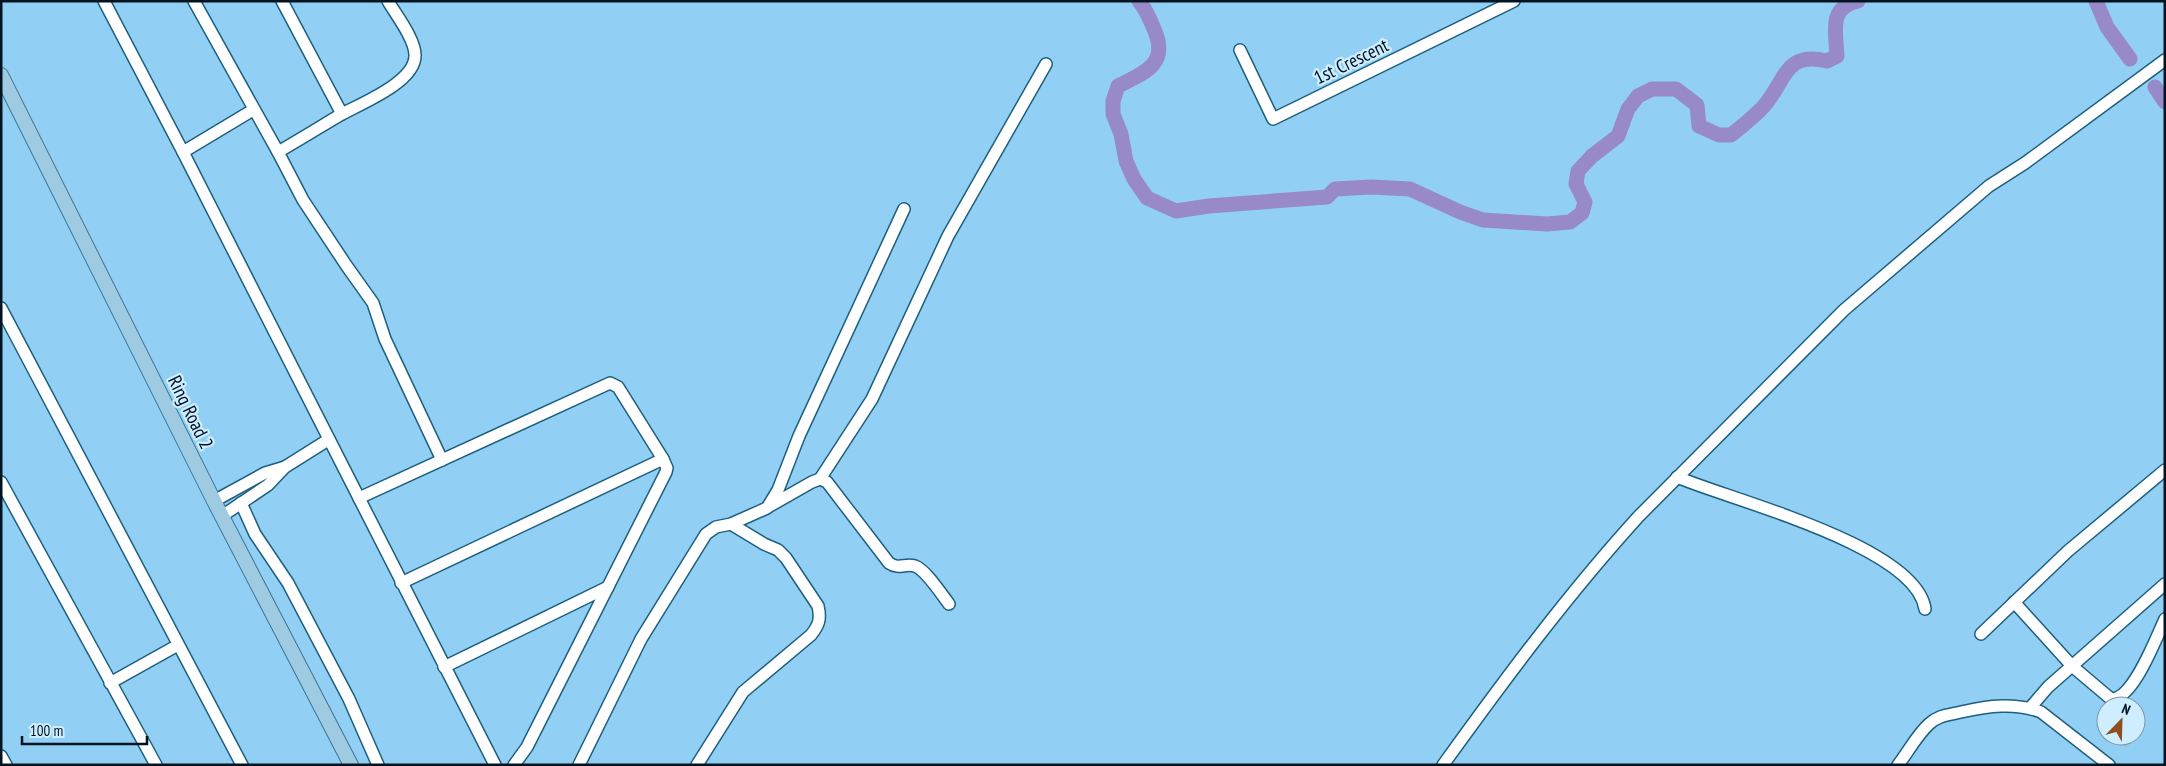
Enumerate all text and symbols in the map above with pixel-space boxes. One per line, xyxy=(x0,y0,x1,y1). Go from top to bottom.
street label: 1st Crescent xyxy=(1310,32,1393,89)
street label: Ring Road 2 xyxy=(163,371,219,453)
north arrow xyxy=(2096,696,2146,746)
text: N xyxy=(2119,699,2133,719)
scale bar xyxy=(22,714,148,746)
text: 100 m xyxy=(30,721,63,740)

